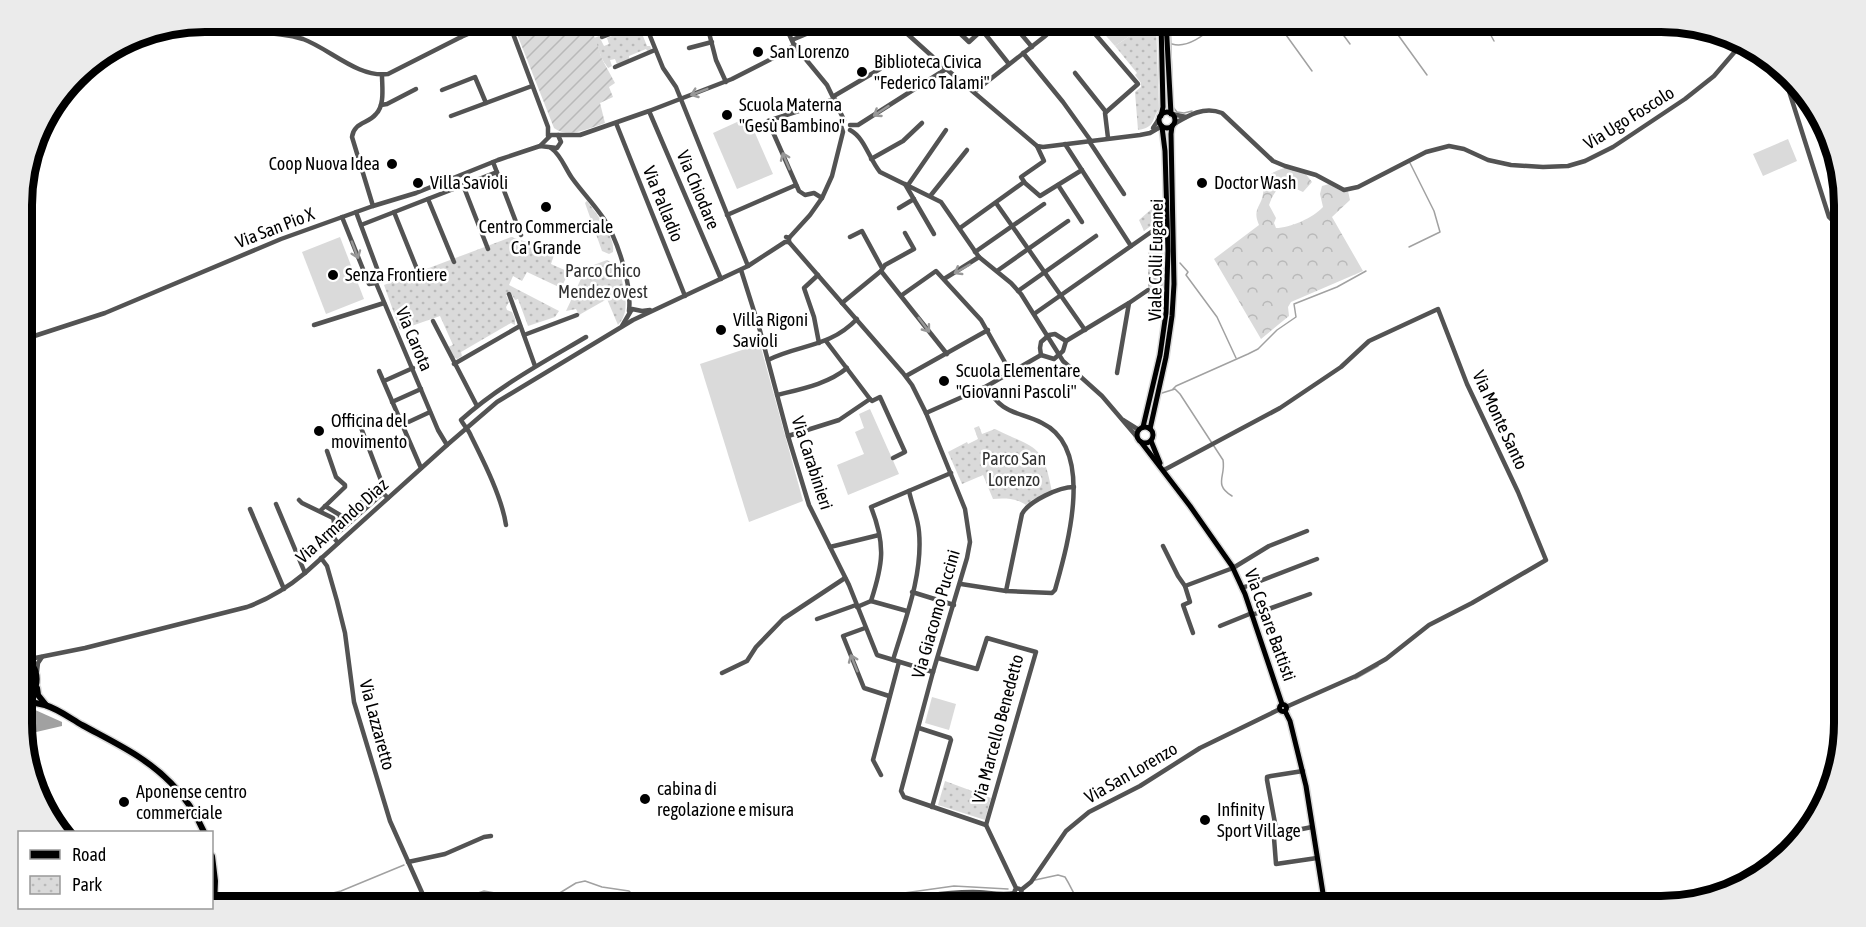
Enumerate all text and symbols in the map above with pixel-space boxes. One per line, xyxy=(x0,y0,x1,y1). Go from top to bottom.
place label: San Lorenzo xyxy=(770,41,850,62)
marker: San Lorenzo xyxy=(751,45,765,59)
place label: Biblioteca Civica "Federico Talami" xyxy=(874,51,990,93)
marker: Biblioteca Civica "Federico Talami" xyxy=(855,65,869,79)
street label: Via Ugo Foscolo xyxy=(1580,81,1678,154)
one-way arrow xyxy=(691,87,709,98)
place label: Scuola Materna "Gesù Bambino" xyxy=(739,94,845,136)
one-way arrow xyxy=(873,105,890,117)
marker: Scuola Materna "Gesù Bambino" xyxy=(720,108,734,122)
street label: Via Chiodare xyxy=(672,147,724,232)
one-way arrow xyxy=(780,152,791,171)
place label: Coop Nuova Idea xyxy=(269,153,380,174)
marker: Coop Nuova Idea xyxy=(385,157,399,171)
street label: Via Palladio xyxy=(639,163,688,245)
place label: Villa Savioli xyxy=(430,172,508,193)
place label: Doctor Wash xyxy=(1214,172,1296,193)
marker: Villa Savioli xyxy=(411,176,425,190)
marker: Doctor Wash xyxy=(1195,176,1209,190)
street label: Viale Colli Euganei xyxy=(1144,199,1167,321)
marker: Centro Commerciale Ca' Grande xyxy=(539,200,553,214)
street label: Via San Pio X xyxy=(233,203,318,252)
place label: Centro Commerciale Ca' Grande xyxy=(479,216,613,258)
one-way arrow xyxy=(350,240,361,258)
park label: Parco Chico Mendez ovest xyxy=(558,260,648,302)
one-way arrow xyxy=(954,263,971,275)
place label: Senza Frontiere xyxy=(345,264,447,285)
marker: Senza Frontiere xyxy=(326,268,340,282)
street label: Via Carota xyxy=(392,304,437,374)
place label: Villa Rigoni Savioli xyxy=(733,309,808,351)
one-way arrow xyxy=(918,317,931,333)
marker: Villa Rigoni Savioli xyxy=(714,323,728,337)
place label: Scuola Elementare "Giovanni Pascoli" xyxy=(956,360,1080,402)
street label: Via Monte Santo xyxy=(1468,367,1533,473)
marker: Scuola Elementare "Giovanni Pascoli" xyxy=(937,374,951,388)
place label: Officina del movimento xyxy=(331,410,407,452)
street label: Via Carabinieri xyxy=(788,414,837,512)
marker: Officina del movimento xyxy=(312,424,326,438)
park label: Parco San Lorenzo xyxy=(982,448,1046,490)
street label: Via Armando Diaz xyxy=(291,473,392,567)
street label: Via Giacomo Puccini xyxy=(907,547,964,681)
street label: Via Cesare Battisti xyxy=(1240,566,1300,684)
street label: Via Marcello Benedetto xyxy=(968,652,1028,806)
one-way arrow xyxy=(848,655,859,673)
street label: Via Lazzaretto xyxy=(355,677,400,772)
street label: Via San Lorenzo xyxy=(1081,738,1181,807)
place label: cabina di regolazione e misura xyxy=(657,778,794,820)
place label: Aponense centro commerciale xyxy=(136,781,247,823)
marker: cabina di regolazione e misura xyxy=(638,792,652,806)
marker: Aponense centro commerciale xyxy=(117,795,131,809)
place label: Infinity Sport Village xyxy=(1217,799,1301,841)
marker: Infinity Sport Village xyxy=(1198,813,1212,827)
legend xyxy=(18,831,213,909)
text: Road xyxy=(72,844,106,865)
text: Park xyxy=(72,874,102,895)

